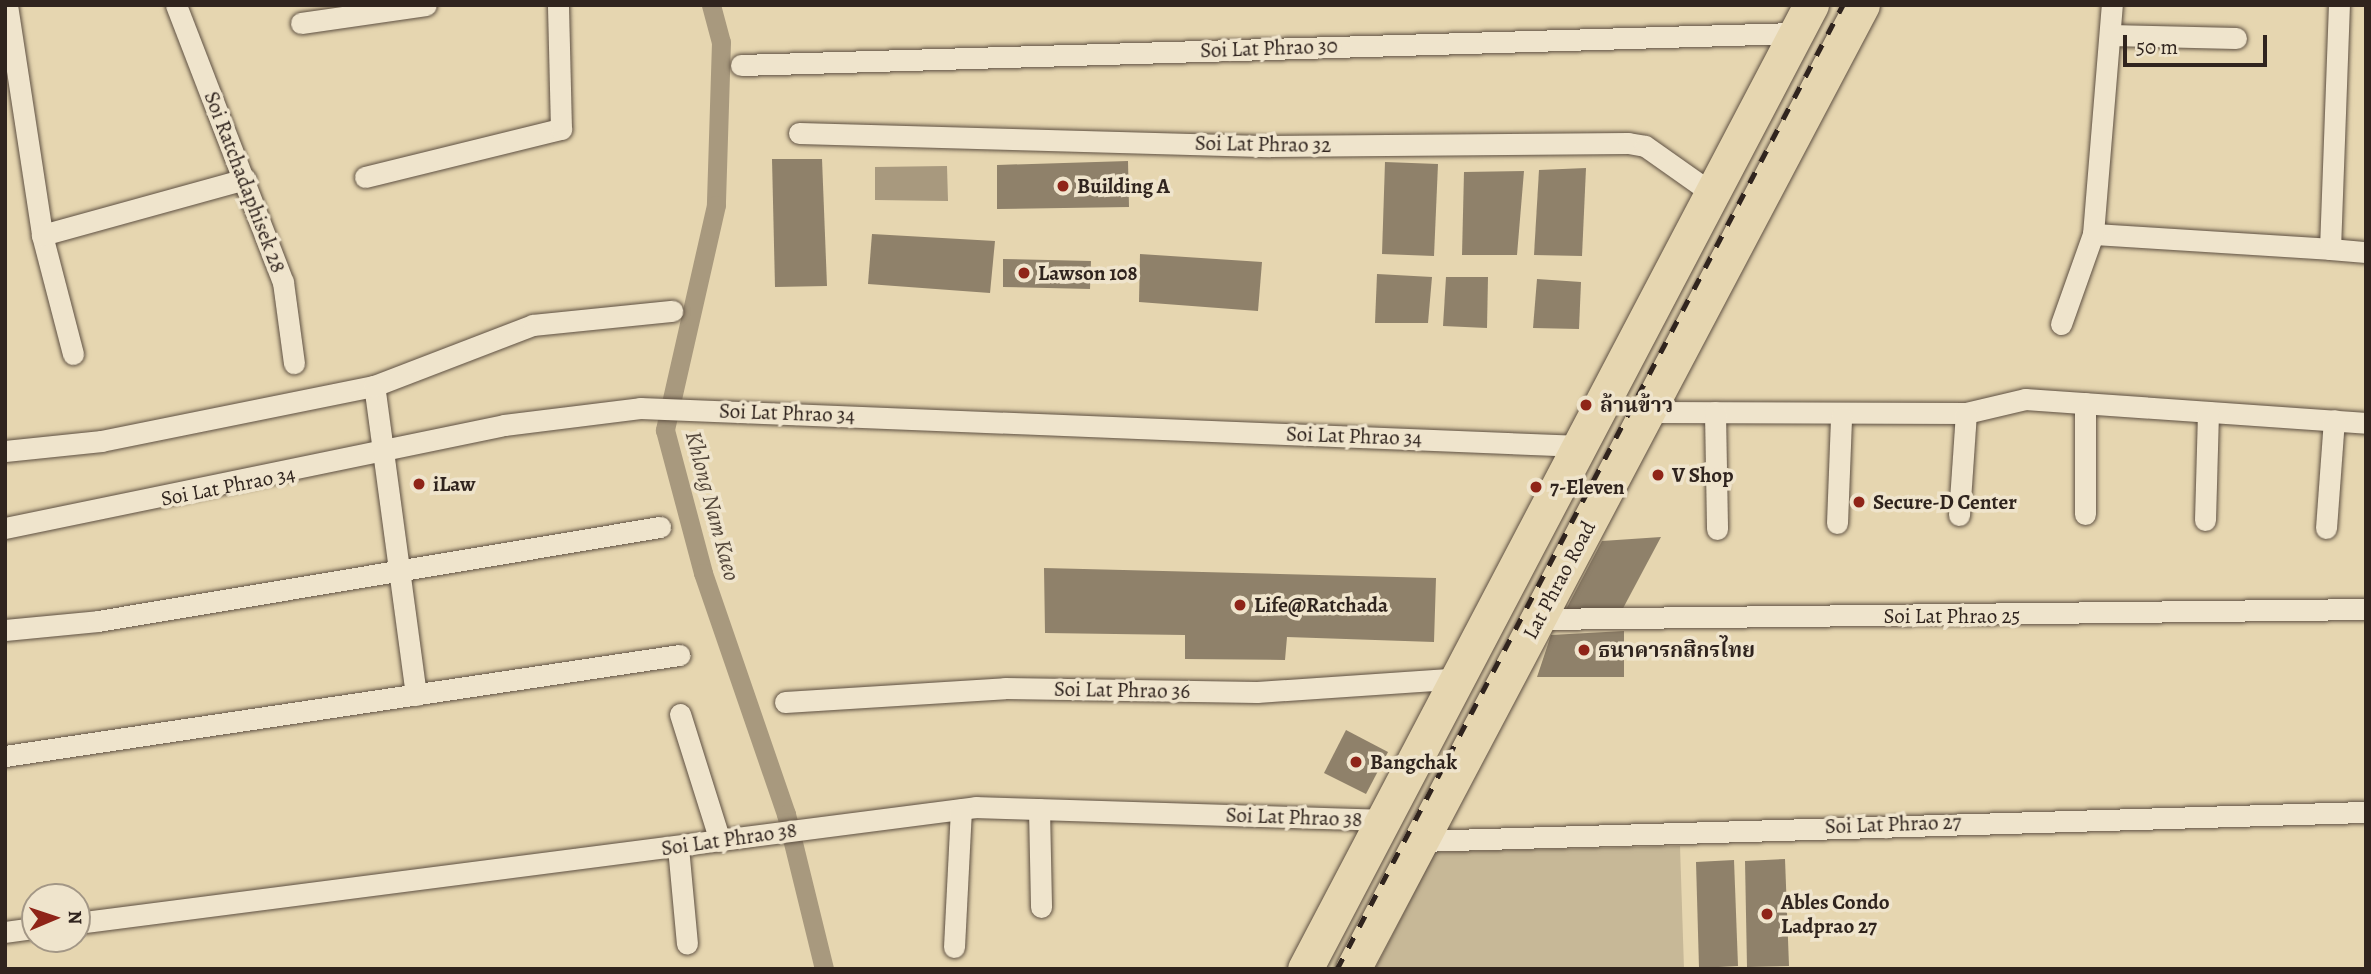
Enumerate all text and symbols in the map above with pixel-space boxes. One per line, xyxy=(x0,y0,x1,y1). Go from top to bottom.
scale bar xyxy=(2126,21,2270,65)
street label: Soi Lat Phrao 30 xyxy=(1200,33,1338,63)
text: 50 m xyxy=(2136,33,2178,61)
street label: Soi Ratchadaphisek 28 xyxy=(199,88,291,276)
street label: Soi Lat Phrao 32 xyxy=(1195,130,1331,158)
place label: Building A xyxy=(1077,173,1170,199)
marker: Building A xyxy=(1055,178,1071,194)
place label: Lawson 108 xyxy=(1038,260,1137,286)
marker: Lawson 108 xyxy=(1016,265,1032,281)
place label: ล้านข้าว xyxy=(1600,392,1673,418)
marker: ล้านข้าว xyxy=(1578,397,1594,413)
street label: Soi Lat Phrao 34 xyxy=(719,398,855,428)
street label: Soi Lat Phrao 34 xyxy=(1286,421,1422,451)
water label: Khlong Nam Kaeo xyxy=(679,428,745,584)
street label: Soi Lat Phrao 34 xyxy=(159,461,297,511)
place label: V Shop xyxy=(1672,462,1733,488)
marker: V Shop xyxy=(1650,467,1666,483)
place label: iLaw xyxy=(433,471,476,497)
place label: 7-Eleven xyxy=(1550,474,1625,500)
marker: iLaw xyxy=(411,476,427,492)
marker: 7-Eleven xyxy=(1528,479,1544,495)
place label: Secure-D Center xyxy=(1873,489,2017,515)
marker: Secure-D Center xyxy=(1851,494,1867,510)
street label: Lat Phrao Road xyxy=(1517,517,1601,643)
place label: Life@Ratchada xyxy=(1254,592,1388,618)
marker: Life@Ratchada xyxy=(1232,597,1248,613)
street label: Soi Lat Phrao 25 xyxy=(1884,603,2020,629)
place label: ธนาคารกสิกรไทย xyxy=(1598,637,1755,663)
marker: ธนาคารกสิกรไทย xyxy=(1576,642,1592,658)
street label: Soi Lat Phrao 36 xyxy=(1054,676,1190,704)
place label: Bangchak xyxy=(1370,749,1457,775)
marker: Bangchak xyxy=(1348,754,1364,770)
street label: Soi Lat Phrao 38 xyxy=(1225,802,1363,832)
street label: Soi Lat Phrao 27 xyxy=(1824,809,1962,839)
street label: Soi Lat Phrao 38 xyxy=(660,817,798,861)
north arrow xyxy=(21,883,91,953)
place label: Ables Condo Ladprao 27 xyxy=(1781,889,1890,939)
marker: Ables Condo Ladprao 27 xyxy=(1759,906,1775,922)
text: N xyxy=(62,910,88,925)

